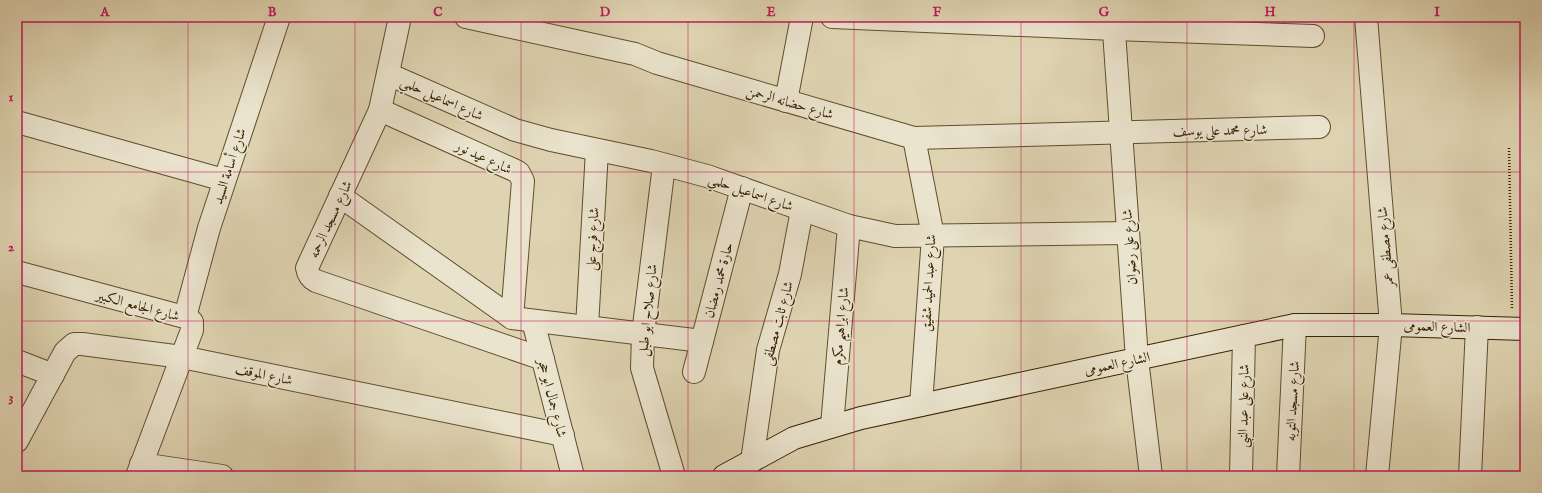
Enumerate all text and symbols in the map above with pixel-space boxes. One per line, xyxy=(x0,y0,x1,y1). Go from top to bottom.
text: A xyxy=(100,4,111,21)
text: B xyxy=(268,4,277,21)
text: C xyxy=(433,4,443,21)
text: D xyxy=(600,4,611,21)
text: E xyxy=(766,4,776,21)
text: F xyxy=(933,4,942,21)
text: G xyxy=(1099,4,1110,21)
text: H xyxy=(1264,4,1276,21)
text: I xyxy=(1434,4,1440,21)
street label: شارع اسماعيل حلمي xyxy=(396,73,486,128)
street label: شارع حضانه الرحمن xyxy=(744,82,835,126)
text: 1 xyxy=(9,89,14,106)
street label: شارع محمد على يوسف xyxy=(1173,121,1268,143)
street label: شارع أسامة السيد xyxy=(207,125,253,207)
street label: شارع عيد نور xyxy=(450,136,515,181)
street label: شارع اسماعيل حلمي xyxy=(705,170,796,219)
street label: شارع مسجد الرحمه xyxy=(305,178,359,262)
street label: شارع مصطفى عمر xyxy=(1373,206,1401,290)
street label: شارع فرج على xyxy=(582,207,607,271)
street label: شارع على رضوان xyxy=(1118,208,1144,286)
street label: شارع عبد الحميد شفيق xyxy=(917,234,943,332)
text: 2 xyxy=(8,239,14,256)
street label: حارة محمد رمضان xyxy=(700,240,738,320)
street label: شارع صلاح ابو طبل xyxy=(634,263,665,358)
street label: شارع ثابت مصطفى xyxy=(758,279,800,368)
street label: شارع الجامع الكبير xyxy=(91,286,181,330)
street label: شارع ابراهيم مكرم xyxy=(829,286,857,366)
street label: الشارع العمومى xyxy=(1403,317,1471,339)
street label: الشارع العمومى xyxy=(1083,348,1152,382)
street label: شارع جمال ابو حجر xyxy=(531,355,571,440)
street label: شارع الموقف xyxy=(233,360,294,392)
street label: شارع مسجد التوبه xyxy=(1282,360,1306,442)
street label: شارع على عبد النبى xyxy=(1234,364,1256,448)
text: 3 xyxy=(9,389,14,406)

